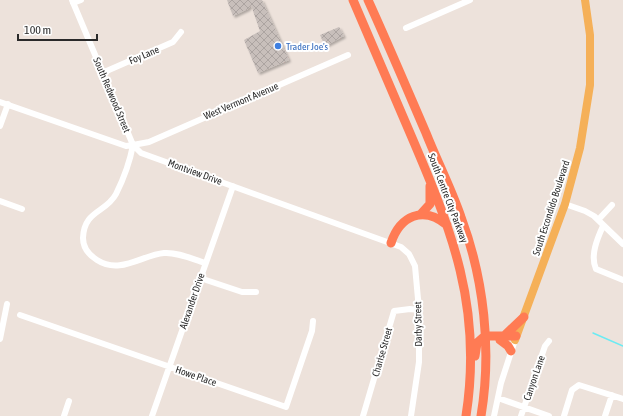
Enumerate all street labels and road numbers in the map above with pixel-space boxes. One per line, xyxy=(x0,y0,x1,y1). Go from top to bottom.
street label: Foy Lane xyxy=(127,44,161,66)
street label: South Redwood Street xyxy=(91,56,133,134)
street label: West Vermont Avenue xyxy=(202,80,280,122)
street label: South Centre City Parkway xyxy=(426,152,470,244)
street label: Montview Drive xyxy=(166,157,224,187)
street label: South Escondido Boulevard xyxy=(530,159,572,257)
street label: Alexander Drive xyxy=(177,271,207,330)
street label: Darby Street xyxy=(412,301,424,347)
street label: Charise Street xyxy=(370,326,394,378)
street label: Canyon Lane xyxy=(521,354,547,402)
street label: Howe Place xyxy=(174,364,218,388)

